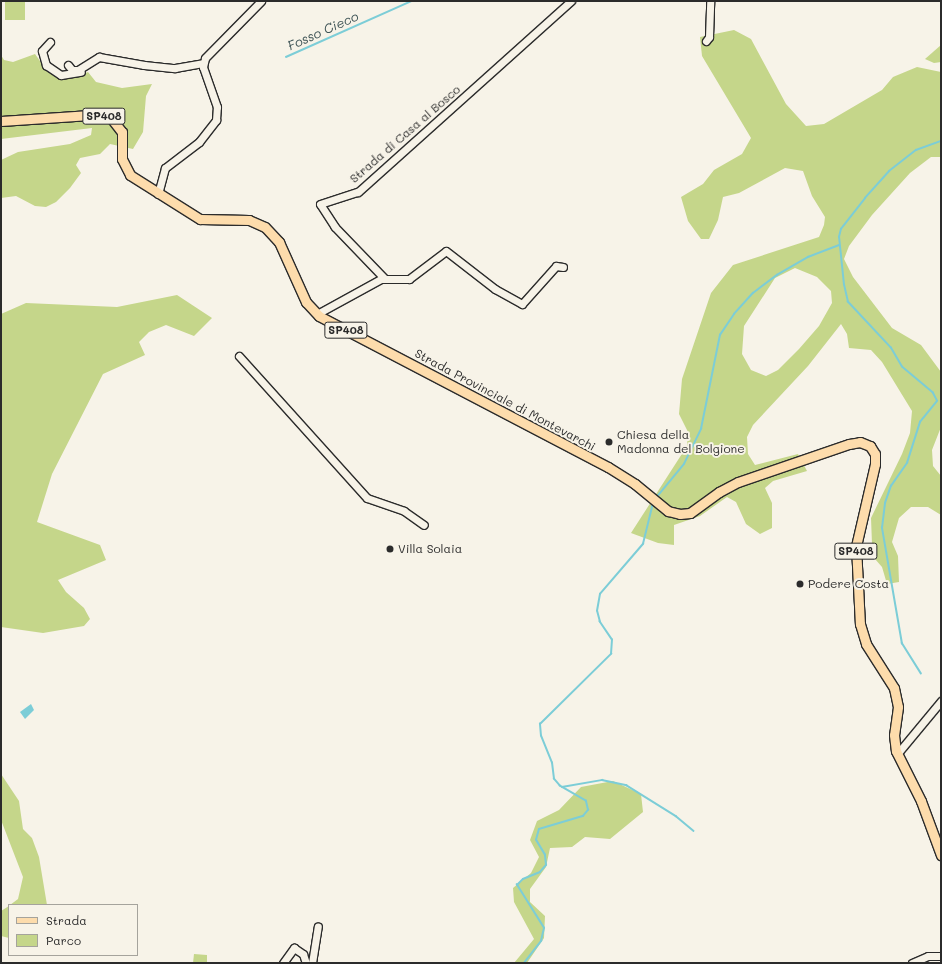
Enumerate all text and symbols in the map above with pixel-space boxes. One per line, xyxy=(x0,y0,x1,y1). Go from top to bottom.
water label: Fosso Cieco xyxy=(285,8,361,54)
street label: Strada di Casa al Bosco xyxy=(347,82,463,186)
road number: SP408 xyxy=(82,107,126,125)
road number: SP408 xyxy=(324,321,368,339)
street label: Strada Provinciale di Montevarchi xyxy=(412,346,598,454)
place label: Chiesa della Madonna del Bolgione xyxy=(617,428,745,456)
marker: Chiesa della Madonna del Bolgione xyxy=(604,437,614,447)
place label: Villa Solaia xyxy=(398,542,462,556)
road number: SP408 xyxy=(834,542,878,560)
marker: Villa Solaia xyxy=(385,544,395,554)
place label: Podere Costa xyxy=(808,577,889,591)
marker: Podere Costa xyxy=(795,579,805,589)
legend xyxy=(8,904,138,956)
text: Strada xyxy=(46,912,87,928)
text: Parco xyxy=(46,932,81,948)

